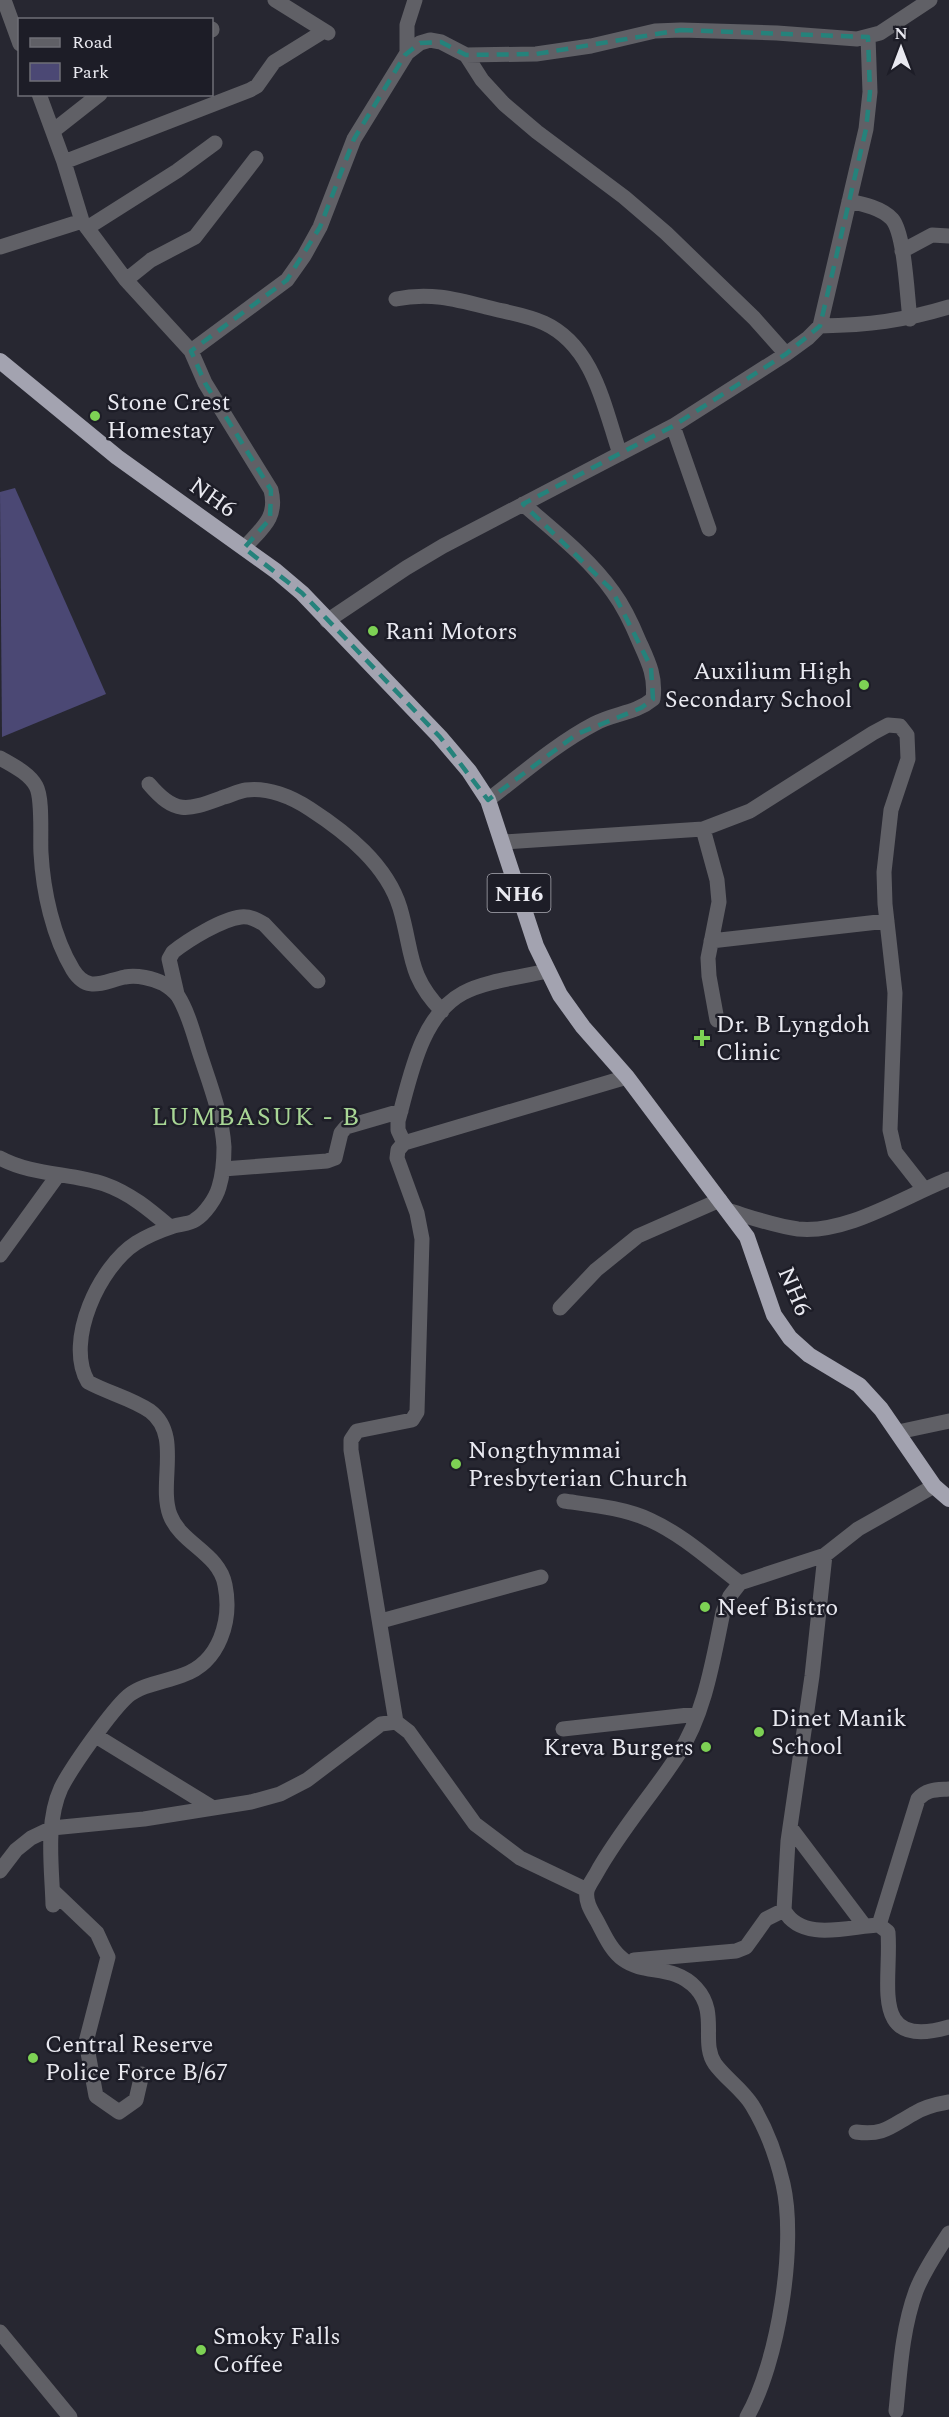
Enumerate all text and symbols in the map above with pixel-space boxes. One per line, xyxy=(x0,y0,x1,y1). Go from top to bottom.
legend xyxy=(18,18,213,96)
north arrow xyxy=(871,18,931,78)
text: N xyxy=(894,22,908,46)
text: Road xyxy=(72,29,113,56)
text: Park xyxy=(72,59,109,86)
place label: Stone Crest Homestay xyxy=(107,385,230,449)
marker: Stone Crest Homestay xyxy=(88,409,102,423)
street label: NH6 xyxy=(181,469,243,527)
place label: Rani Motors xyxy=(385,614,518,650)
marker: Rani Motors xyxy=(366,624,380,638)
place label: Auxilium High Secondary School xyxy=(665,654,852,718)
marker: Auxilium High Secondary School xyxy=(857,678,871,692)
road number: NH6 xyxy=(488,874,550,912)
place label: Dr. B Lyngdoh Clinic xyxy=(716,1007,870,1071)
marker: Dr. B Lyngdoh Clinic xyxy=(693,1029,711,1047)
district label: LUMBASUK - B xyxy=(151,1097,361,1137)
street label: NH6 xyxy=(768,1261,820,1322)
place label: Nongthymmai Presbyterian Church xyxy=(468,1433,688,1497)
marker: Nongthymmai Presbyterian Church xyxy=(449,1457,463,1471)
place label: Neef Bistro xyxy=(717,1590,838,1626)
marker: Neef Bistro xyxy=(698,1600,712,1614)
place label: Dinet Manik School xyxy=(771,1701,907,1765)
marker: Dinet Manik School xyxy=(752,1725,766,1739)
place label: Kreva Burgers xyxy=(543,1730,694,1766)
marker: Kreva Burgers xyxy=(699,1740,713,1754)
place label: Central Reserve Police Force B/67 xyxy=(45,2027,228,2091)
marker: Central Reserve Police Force B/67 xyxy=(26,2051,40,2065)
place label: Smoky Falls Coffee xyxy=(213,2319,341,2383)
marker: Smoky Falls Coffee xyxy=(194,2343,208,2357)

